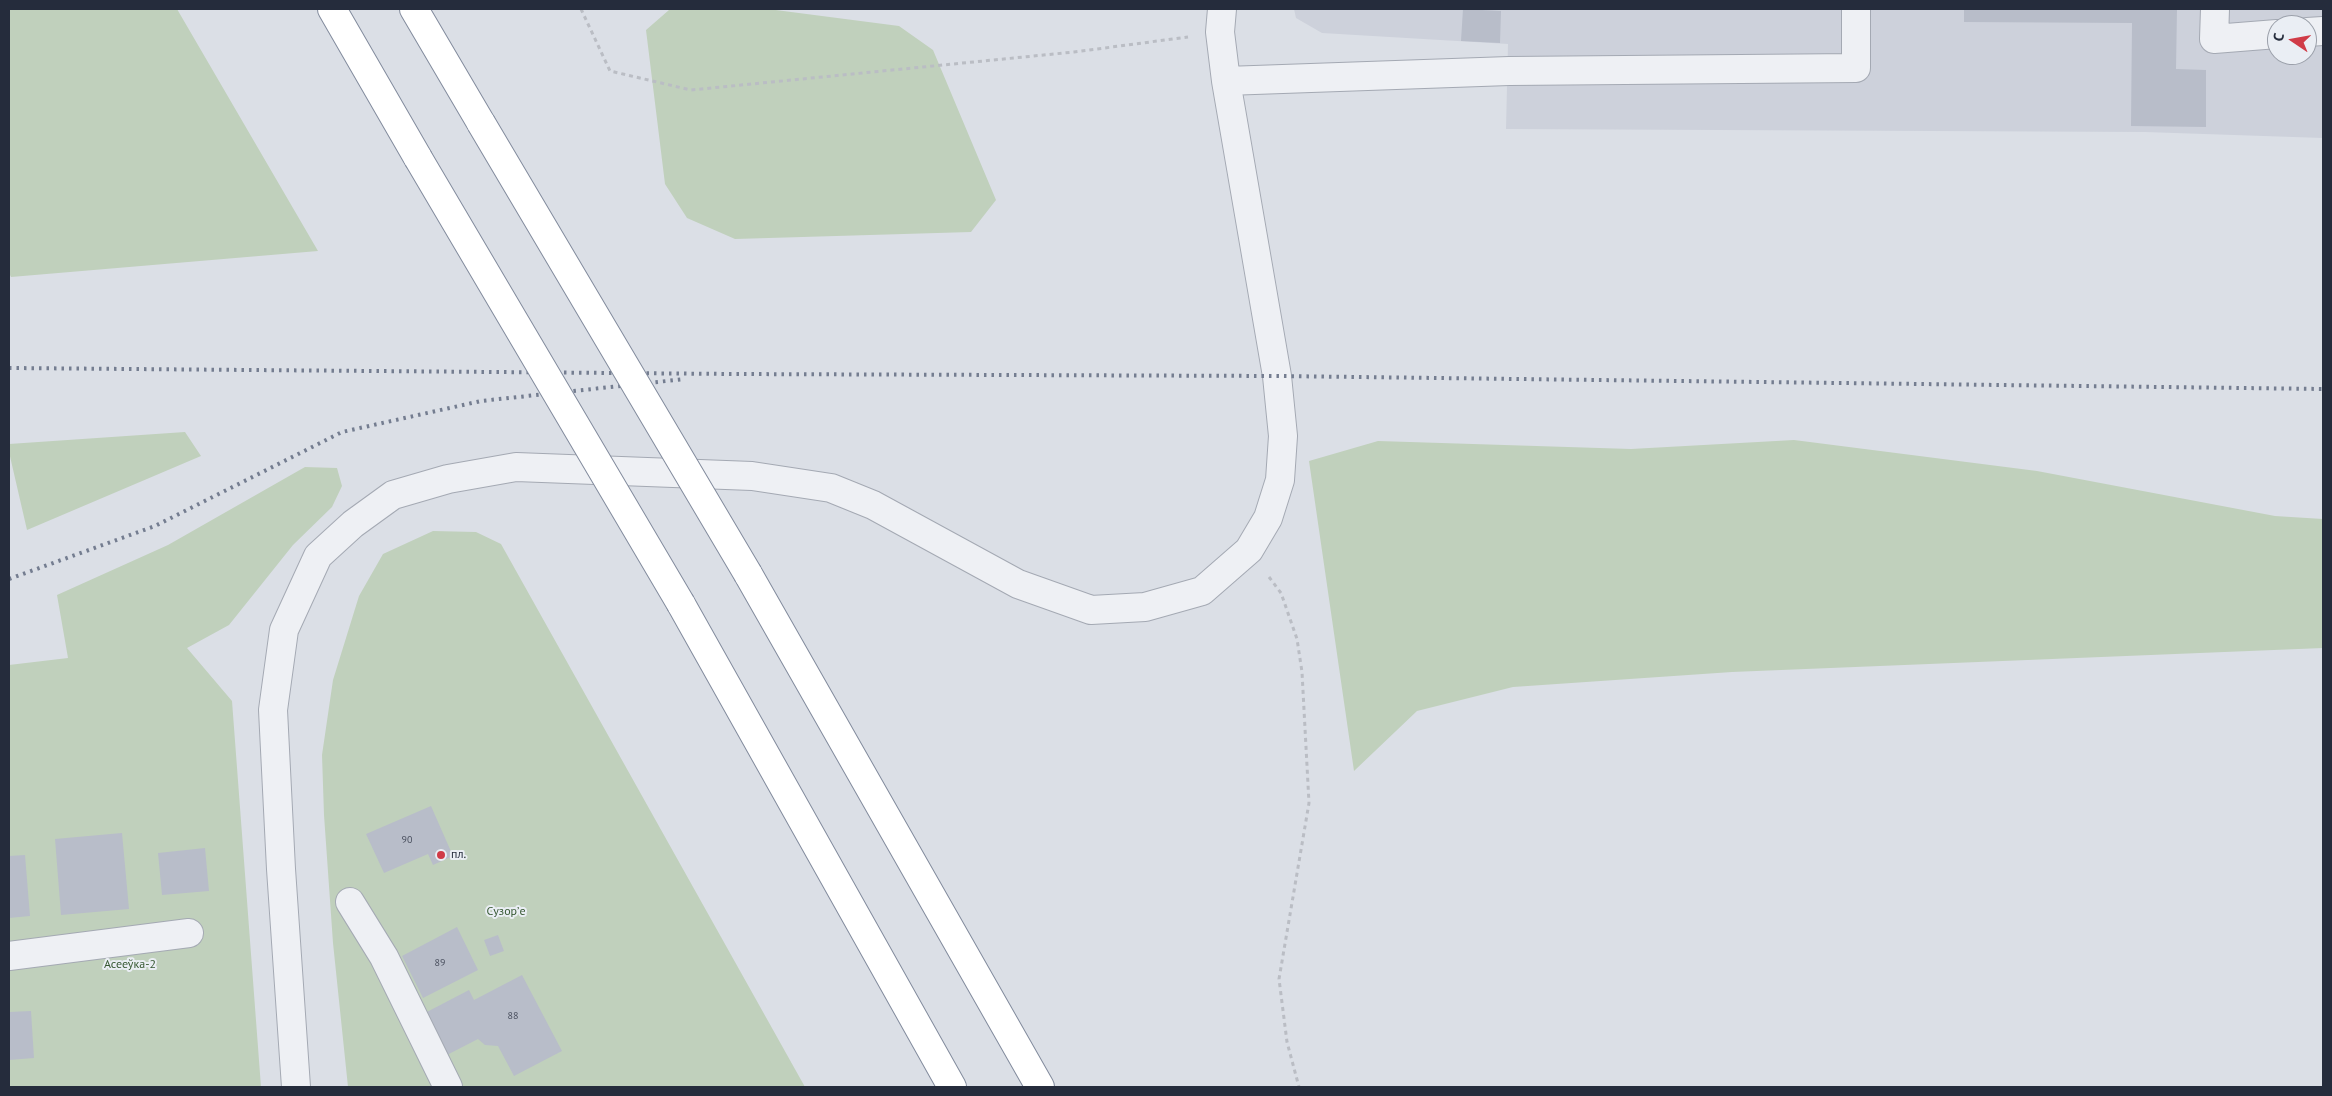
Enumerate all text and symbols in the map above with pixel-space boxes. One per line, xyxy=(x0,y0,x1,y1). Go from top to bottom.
north arrow xyxy=(2267,15,2317,65)
text: С xyxy=(2269,31,2288,43)
house number: 90 xyxy=(402,834,412,846)
place label: пл. xyxy=(451,848,466,862)
marker: пл. xyxy=(435,849,447,861)
park label: Сузорʼе xyxy=(486,905,526,919)
house number: 89 xyxy=(435,957,445,969)
park label: Асееўка-2 xyxy=(104,958,156,972)
house number: 88 xyxy=(508,1010,518,1022)

